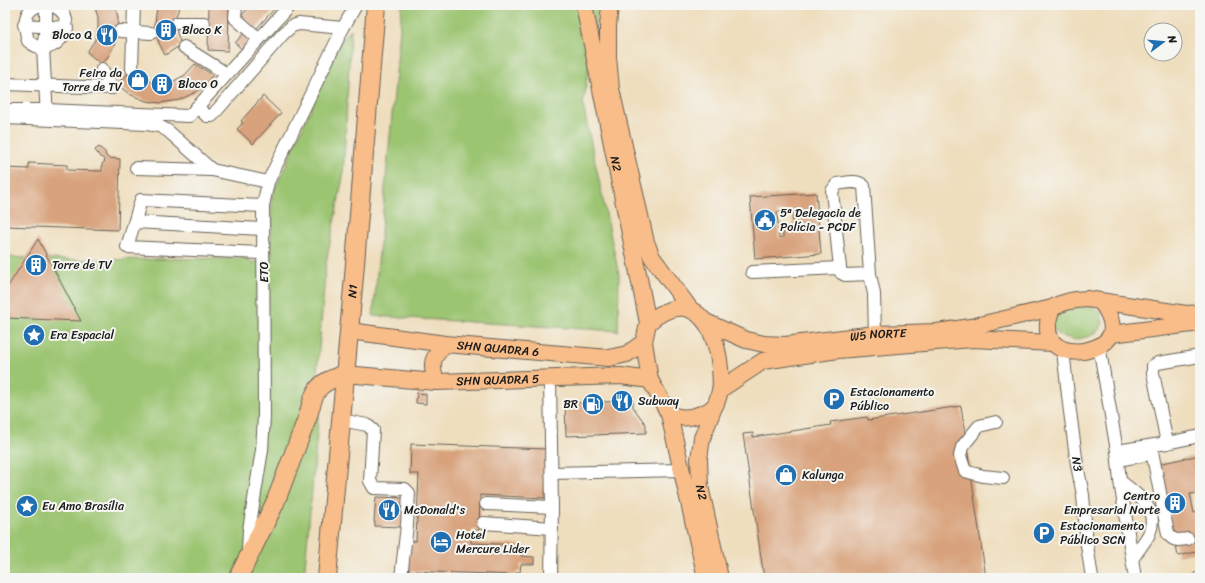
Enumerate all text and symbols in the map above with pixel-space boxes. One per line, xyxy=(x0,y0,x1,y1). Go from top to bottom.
building icon: Bloco K xyxy=(153,17,179,43)
place label: Bloco K xyxy=(182,19,222,41)
restaurant icon: Bloco Q xyxy=(94,22,120,48)
north arrow xyxy=(1143,22,1183,62)
place label: Bloco Q xyxy=(52,24,92,46)
text: N xyxy=(1162,32,1182,46)
place label: Feira da Torre de TV xyxy=(62,62,123,98)
shop icon: Feira da Torre de TV xyxy=(125,67,151,93)
building icon: Bloco O xyxy=(149,71,175,97)
place label: Bloco O xyxy=(178,73,218,95)
street label: N2 xyxy=(604,154,628,174)
place label: 5ª Delegacia de Polícia - PCDF xyxy=(780,202,861,238)
public building icon: 5ª Delegacia de Polícia - PCDF xyxy=(752,207,778,233)
building icon: Torre de TV xyxy=(23,252,49,278)
place label: Torre de TV xyxy=(52,254,113,276)
street label: ETO xyxy=(253,261,275,283)
street label: N1 xyxy=(341,283,364,299)
place icon: Era Espacial xyxy=(21,322,47,348)
street label: W5 NORTE xyxy=(849,322,908,348)
place label: Era Espacial xyxy=(50,324,115,346)
street label: SHN QUADRA 6 xyxy=(456,334,540,363)
street label: SHN QUADRA 5 xyxy=(456,368,540,392)
place label: Estacionamento Público xyxy=(850,381,934,417)
parking icon: Estacionamento Público xyxy=(821,386,847,412)
restaurant icon: Subway xyxy=(609,388,635,414)
place label: Subway xyxy=(638,390,680,412)
fuel station icon: BR xyxy=(580,391,606,417)
place label: BR xyxy=(563,393,578,415)
street label: N3 xyxy=(1065,455,1089,474)
shop icon: Kalunga xyxy=(773,462,799,488)
place label: Kalunga xyxy=(802,464,844,486)
street label: N2 xyxy=(689,483,714,502)
place label: Centro Empresarial Norte xyxy=(1064,485,1160,521)
building icon: Centro Empresarial Norte xyxy=(1162,490,1188,516)
place icon: Eu Amo Brasília xyxy=(14,493,40,519)
place label: Eu Amo Brasília xyxy=(42,495,125,517)
restaurant icon: McDonald's xyxy=(376,497,402,523)
place label: McDonald's xyxy=(404,499,466,521)
place label: Estacionamento Público SCN xyxy=(1060,515,1144,551)
parking icon: Estacionamento Público SCN xyxy=(1031,520,1057,546)
place label: Hotel Mercure Lider xyxy=(456,524,530,560)
hotel icon: Hotel Mercure Lider xyxy=(428,529,454,555)

